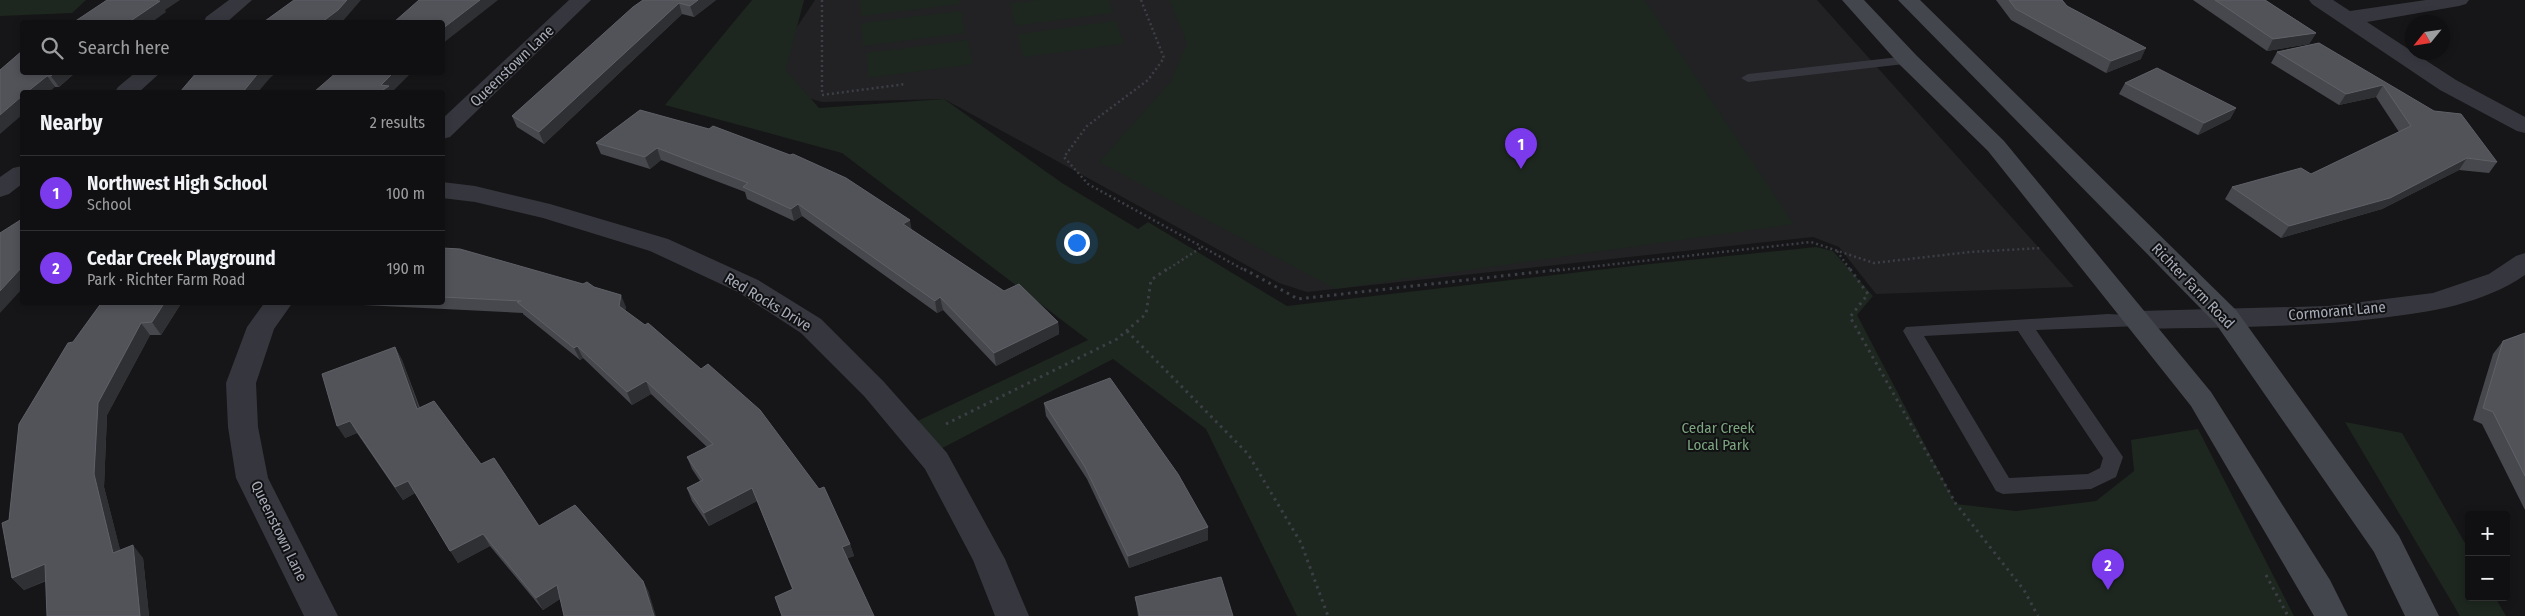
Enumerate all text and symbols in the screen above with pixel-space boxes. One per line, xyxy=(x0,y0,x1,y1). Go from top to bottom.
north arrow xyxy=(2405,15,2450,60)
search box xyxy=(20,20,445,75)
street label: Queenstown Lane xyxy=(466,22,558,110)
icon: search xyxy=(38,34,66,62)
text: Search here xyxy=(78,36,170,59)
text: Nearby xyxy=(40,110,102,136)
text: 2 results xyxy=(370,113,425,132)
pin: 1 xyxy=(1505,128,1537,169)
text: Northwest High School xyxy=(87,172,267,195)
text: 1 xyxy=(53,184,59,203)
text: 100 m xyxy=(386,184,425,203)
text: School xyxy=(87,195,131,214)
your location xyxy=(1064,230,1090,256)
street label: Richter Farm Road xyxy=(2148,240,2238,332)
text: Cedar Creek Playground xyxy=(87,247,276,270)
text: 2 xyxy=(52,259,60,278)
text: 190 m xyxy=(387,259,425,278)
street label: Red Rocks Drive xyxy=(721,269,815,335)
text: Park · Richter Farm Road xyxy=(87,270,245,289)
street label: Cormorant Lane xyxy=(2288,298,2386,324)
park label: Cedar Creek Local Park xyxy=(1682,419,1754,454)
street label: Queenstown Lane xyxy=(247,478,311,584)
map controls xyxy=(2465,511,2510,601)
button: + xyxy=(2465,511,2510,556)
pin: 2 xyxy=(2092,549,2124,590)
button: − xyxy=(2465,556,2510,601)

